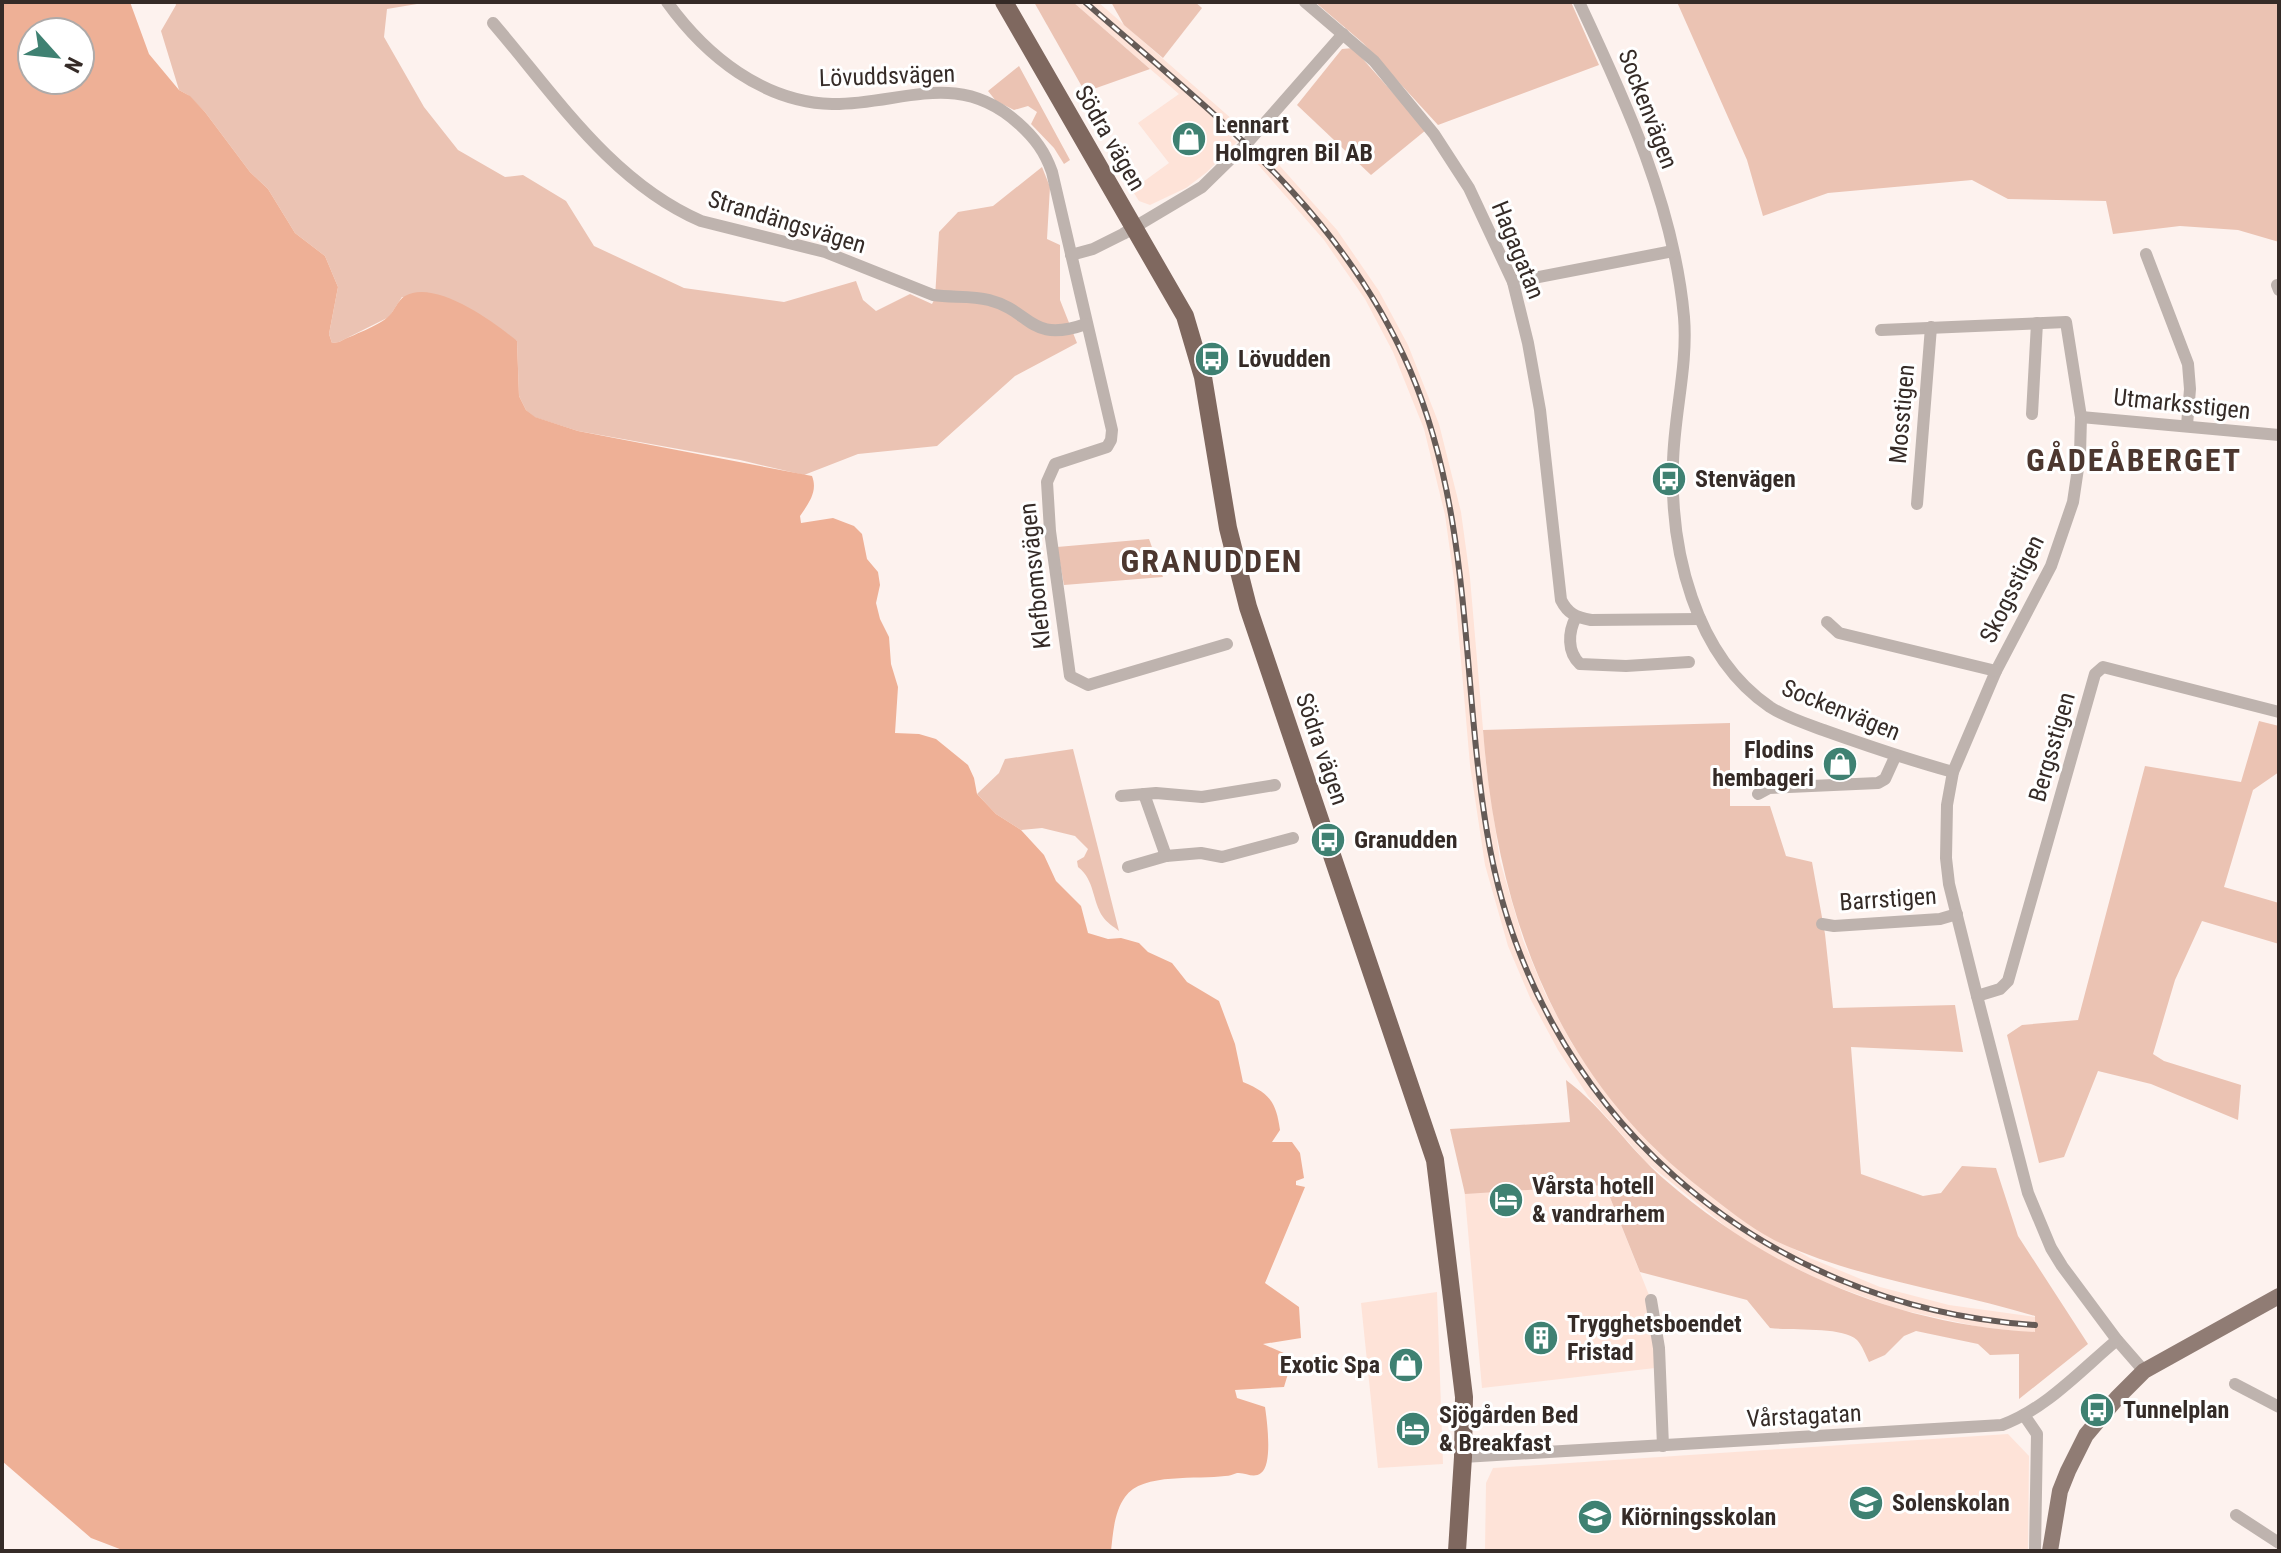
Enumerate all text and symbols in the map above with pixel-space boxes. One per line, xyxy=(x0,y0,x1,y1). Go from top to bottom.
north arrow xyxy=(16,16,96,96)
street label: Sockenvägen xyxy=(1612,45,1684,173)
text: N xyxy=(59,53,88,77)
street label: Lövuddsvägen xyxy=(818,60,956,92)
street label: Södra vägen xyxy=(1069,81,1151,195)
place label: Lennart Holmgren Bil AB xyxy=(1215,111,1373,167)
shop icon: Lennart Holmgren Bil AB xyxy=(1170,120,1208,158)
street label: Strandängsvägen xyxy=(705,185,869,259)
street label: Hagagatan xyxy=(1486,197,1550,303)
bus stop icon: Lövudden xyxy=(1193,340,1231,378)
place label: Lövudden xyxy=(1238,345,1331,373)
street label: Mosstigen xyxy=(1884,363,1920,465)
street label: Utmarksstigen xyxy=(2112,383,2252,425)
district label: GÅDEÅBERGET xyxy=(2026,440,2242,479)
bus stop icon: Stenvägen xyxy=(1650,460,1688,498)
place label: Stenvägen xyxy=(1695,465,1796,493)
street label: Klefbomsvägen xyxy=(1013,502,1057,650)
street label: Skogsstigen xyxy=(1974,531,2050,647)
district label: GRANUDDEN xyxy=(1121,542,1303,580)
street label: Sockenvägen xyxy=(1778,674,1904,746)
street label: Södra vägen xyxy=(1290,689,1354,809)
street label: Bergsstigen xyxy=(2023,689,2081,805)
place label: Flodins hembageri xyxy=(1712,736,1814,792)
shop icon: Flodins hembageri xyxy=(1821,745,1859,783)
bus stop icon: Granudden xyxy=(1309,821,1347,859)
place label: Granudden xyxy=(1354,826,1458,854)
street label: Barrstigen xyxy=(1838,882,1938,916)
place label: Vårsta hotell & vandrarhem xyxy=(1532,1172,1665,1228)
hotel icon: Vårsta hotell & vandrarhem xyxy=(1487,1181,1525,1219)
place label: Trygghetsboendet Fristad xyxy=(1567,1310,1742,1366)
building icon: Trygghetsboendet Fristad xyxy=(1522,1319,1560,1357)
shop icon: Exotic Spa xyxy=(1387,1346,1425,1384)
place label: Exotic Spa xyxy=(1280,1351,1380,1379)
bus stop icon: Tunnelplan xyxy=(2078,1391,2116,1429)
place label: Tunnelplan xyxy=(2123,1396,2229,1424)
street label: Vårstagatan xyxy=(1746,1399,1862,1433)
place label: Sjögården Bed & Breakfast xyxy=(1439,1401,1578,1457)
hotel icon: Sjögården Bed & Breakfast xyxy=(1394,1410,1432,1448)
school or university icon: Solenskolan xyxy=(1847,1484,1885,1522)
place label: Solenskolan xyxy=(1892,1489,2010,1517)
school or university icon: Kiörningsskolan xyxy=(1576,1498,1614,1536)
place label: Kiörningsskolan xyxy=(1621,1503,1776,1531)

